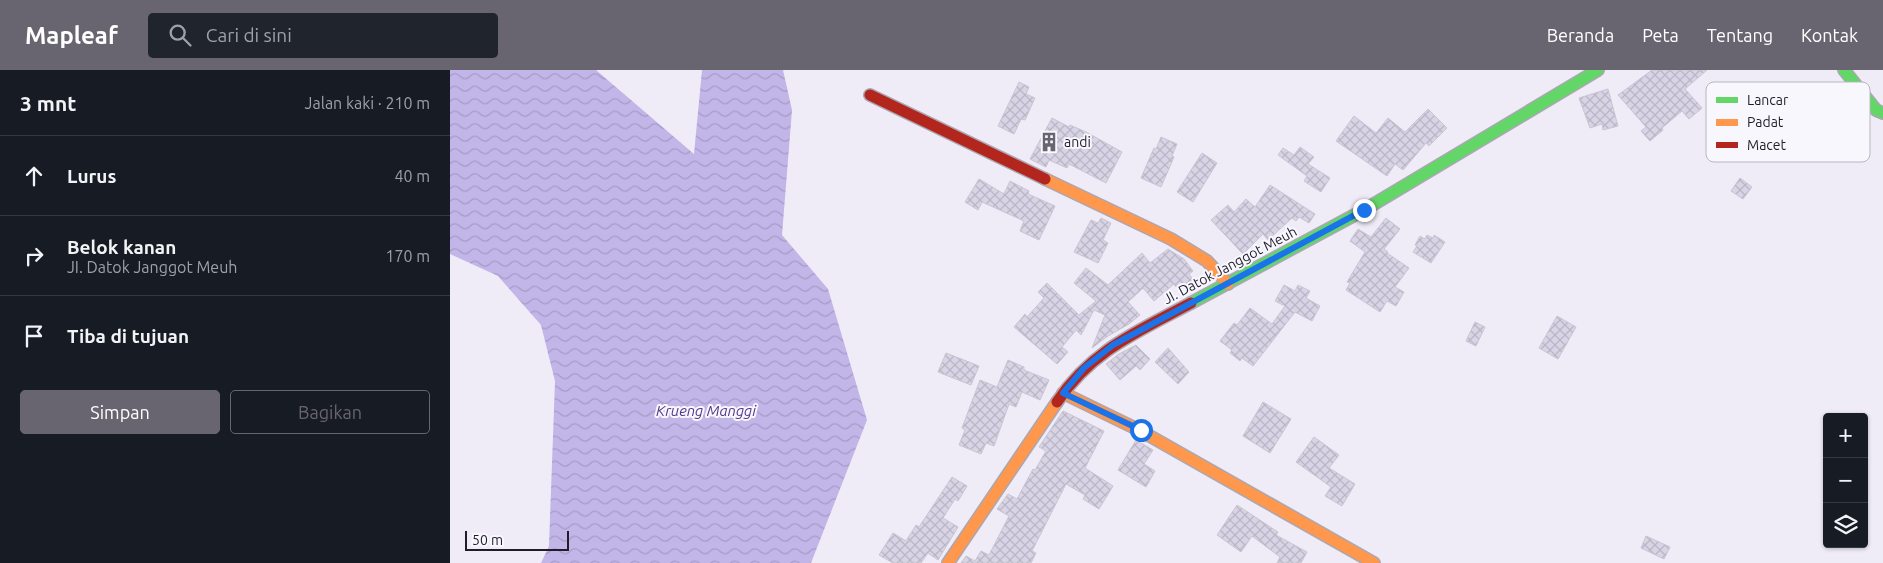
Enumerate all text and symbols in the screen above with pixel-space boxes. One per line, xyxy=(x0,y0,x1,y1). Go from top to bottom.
search box xyxy=(148,13,498,58)
icon: search xyxy=(166,21,194,49)
text: Mapleaf xyxy=(25,22,118,49)
text: Cari di sini xyxy=(206,24,292,46)
text: Beranda xyxy=(1547,25,1614,45)
text: Peta xyxy=(1642,25,1679,45)
text: Tentang xyxy=(1707,25,1773,45)
text: Kontak xyxy=(1801,25,1858,45)
legend xyxy=(1706,82,1870,162)
text: 3 mnt xyxy=(20,91,76,115)
text: Lancar xyxy=(1747,92,1789,108)
text: Jalan kaki · 210 m xyxy=(305,94,430,112)
text: Padat xyxy=(1747,114,1784,130)
building icon: andi xyxy=(1038,131,1060,153)
place label: andi xyxy=(1064,134,1091,150)
text: Macet xyxy=(1747,137,1787,153)
icon: ahead xyxy=(20,162,48,190)
text: Lurus xyxy=(67,165,116,187)
text: 40 m xyxy=(394,167,430,185)
route end xyxy=(1353,199,1376,222)
street label: JI. Datok Janggot Meuh xyxy=(1160,223,1300,307)
text: Belok kanan xyxy=(67,236,176,258)
icon: right xyxy=(20,242,48,270)
text: 170 m xyxy=(385,247,430,265)
text: JI. Datok Janggot Meuh xyxy=(67,258,237,276)
icon: arrive xyxy=(20,322,48,350)
text: Tiba di tujuan xyxy=(67,325,189,347)
button: Simpan xyxy=(20,390,220,434)
button: Bagikan xyxy=(230,390,430,434)
water label: Krueng Manggi xyxy=(656,402,757,419)
map controls xyxy=(1823,413,1868,548)
button: + xyxy=(1823,413,1868,458)
route start xyxy=(1130,419,1153,442)
button: − xyxy=(1823,458,1868,503)
button: layers xyxy=(1823,503,1868,548)
scale bar xyxy=(465,528,569,551)
text: 50 m xyxy=(472,532,503,548)

